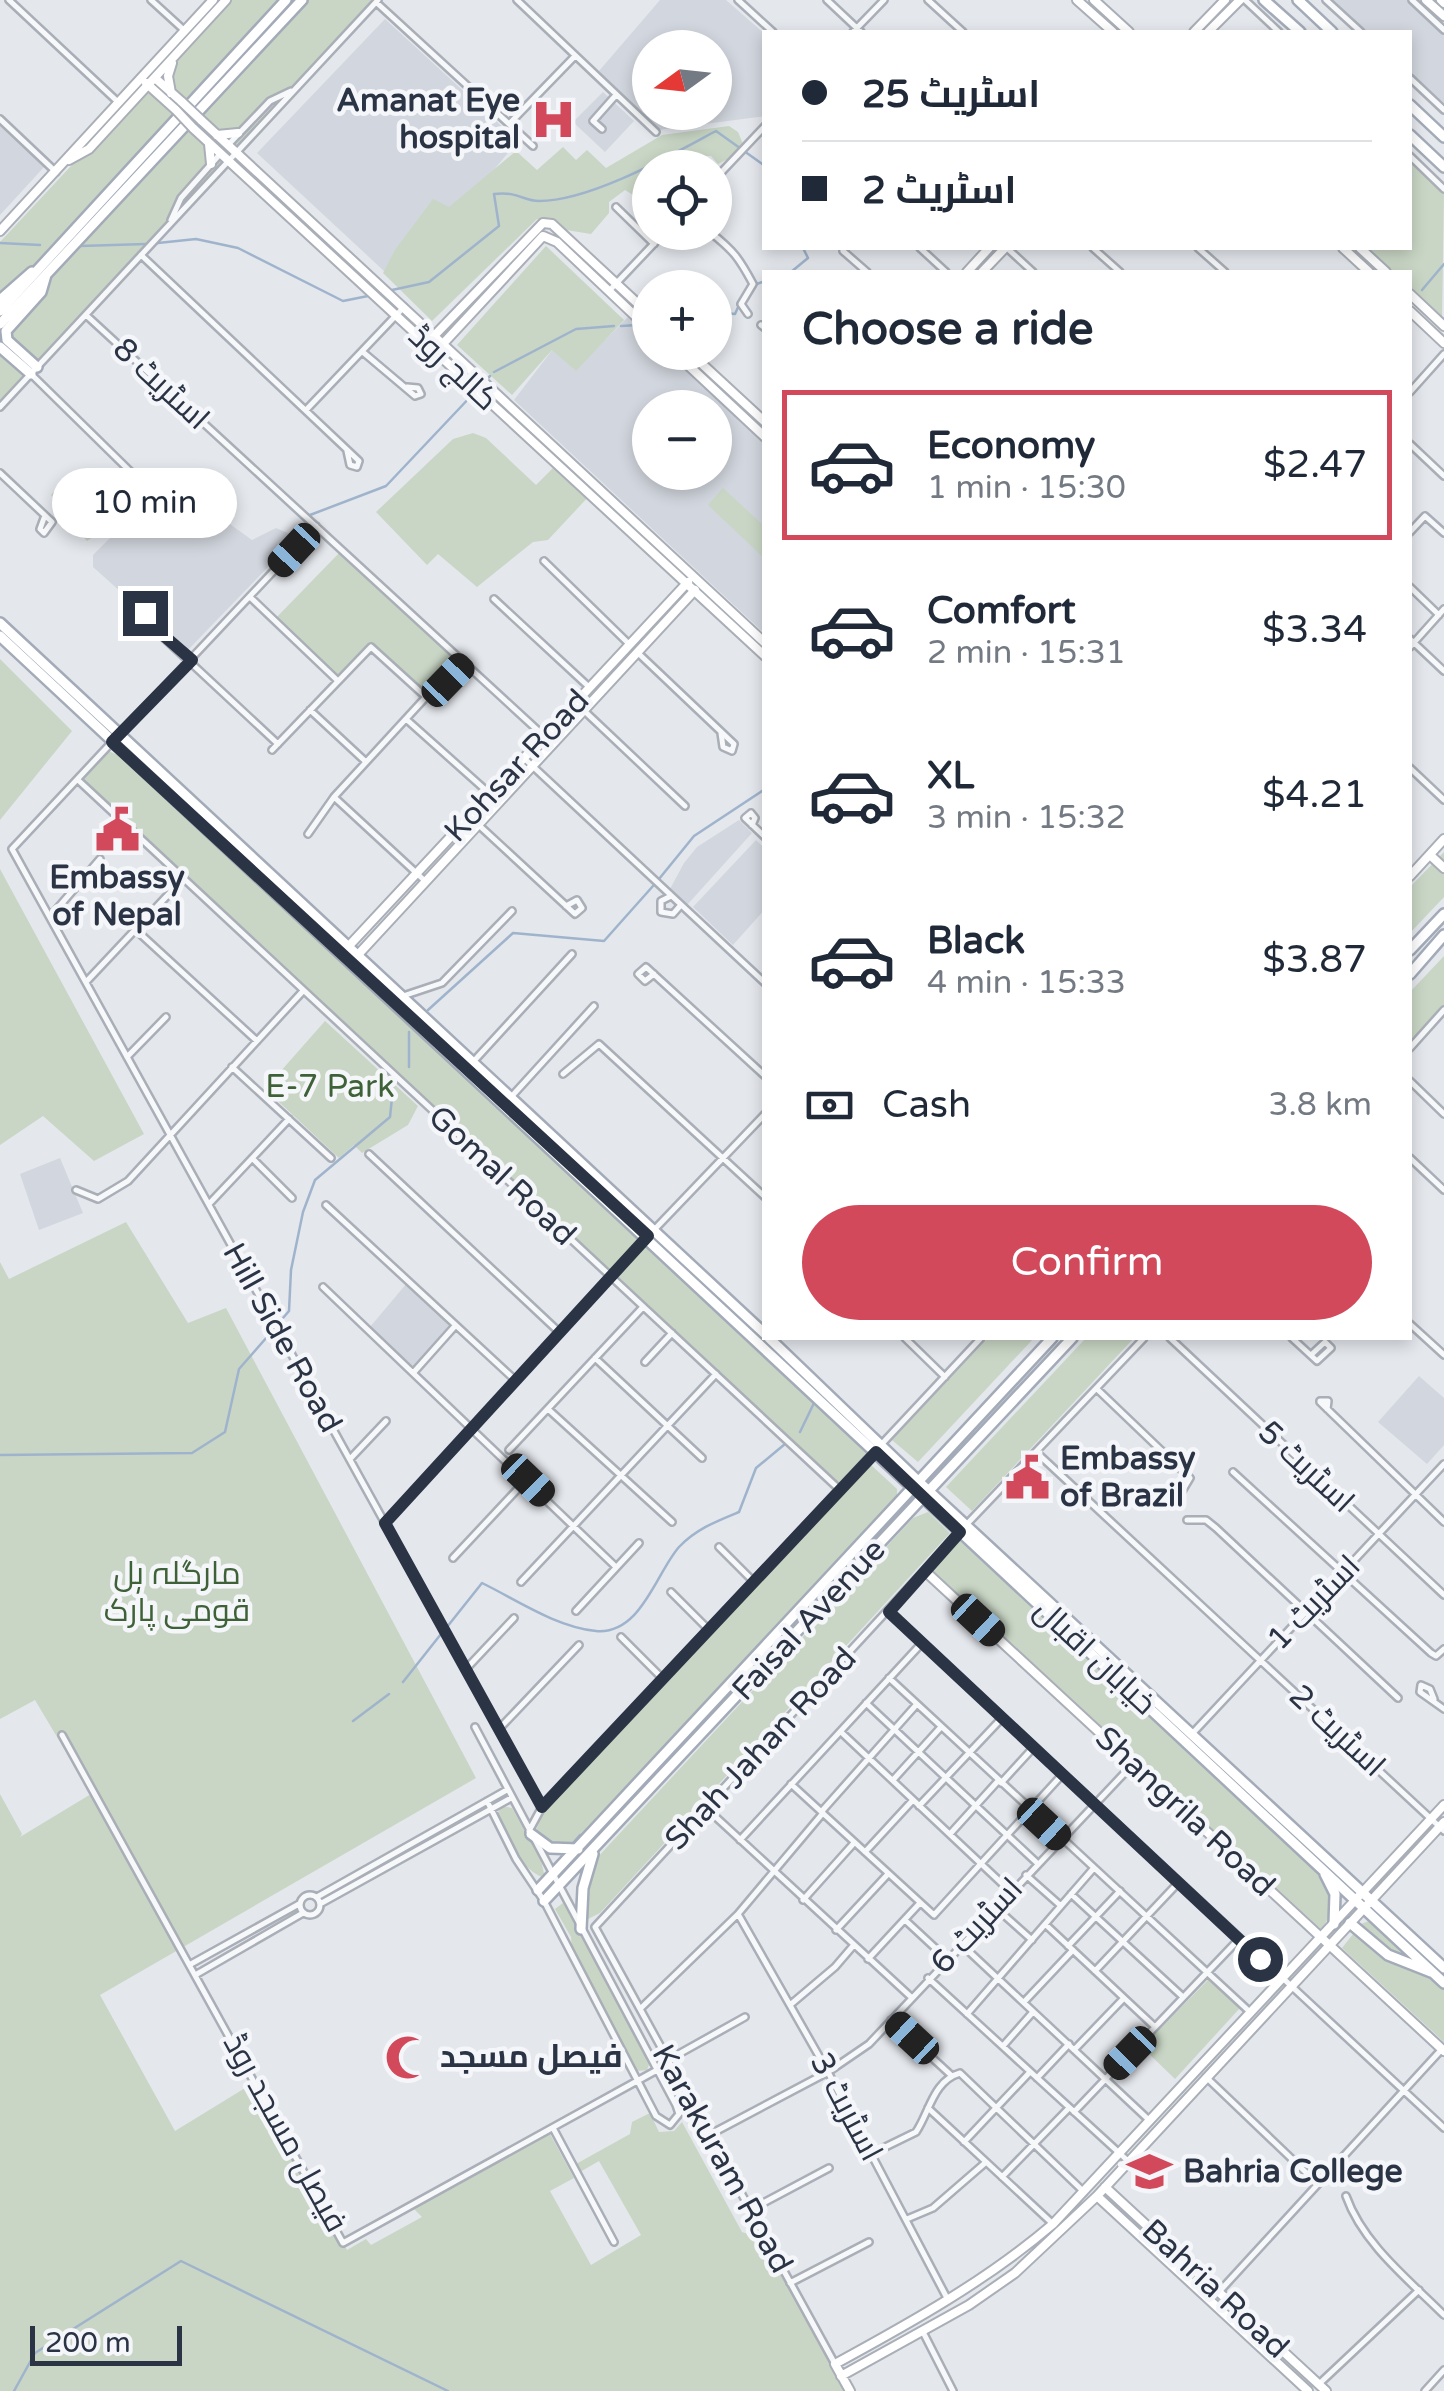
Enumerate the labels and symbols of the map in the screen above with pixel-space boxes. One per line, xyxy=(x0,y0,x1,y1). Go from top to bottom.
north arrow xyxy=(632,30,732,130)
place label: Amanat Eye hospital xyxy=(336,82,520,157)
hospital icon: Amanat Eye hospital xyxy=(529,95,577,143)
street label: کالج روڈ xyxy=(399,317,505,420)
street label: اسٹریٹ 8 xyxy=(105,330,217,438)
callout: 10 min xyxy=(52,468,238,538)
car xyxy=(263,518,325,582)
route end xyxy=(123,591,168,636)
car xyxy=(416,648,480,712)
street label: Kohsar Road xyxy=(437,682,597,850)
public building icon: Embassy of Nepal xyxy=(93,806,141,854)
place label: Embassy of Nepal xyxy=(49,859,185,934)
park label: E-7 Park xyxy=(265,1068,395,1106)
street label: Gomal Road xyxy=(420,1098,584,1254)
street label: Hill Side Road xyxy=(214,1237,350,1439)
street label: اسٹریٹ 5 xyxy=(1250,1413,1362,1521)
place label: Embassy of Brazil xyxy=(1060,1440,1196,1515)
car xyxy=(496,1448,560,1512)
public building icon: Embassy of Brazil xyxy=(1003,1453,1051,1501)
street label: Faisal Avenue xyxy=(724,1531,894,1709)
street label: اسٹریٹ 1 xyxy=(1260,1548,1368,1658)
park label: مارگلہ ہل قومی پارک xyxy=(104,1555,250,1631)
car xyxy=(946,1589,1010,1651)
street label: خیابان اقبال xyxy=(1026,1591,1164,1723)
street label: Shah Jahan Road xyxy=(657,1640,865,1858)
street label: اسٹریٹ 2 xyxy=(1281,1677,1393,1785)
street label: Shangrila Road xyxy=(1087,1719,1283,1905)
car xyxy=(1012,1793,1076,1855)
street label: اسٹریٹ 6 xyxy=(923,1870,1031,1982)
route start xyxy=(1238,1937,1283,1982)
car xyxy=(880,2007,944,2069)
car xyxy=(1098,2021,1162,2085)
street label: فیصل مسجد روڈ xyxy=(215,2027,355,2239)
mosque icon: فیصل مسجد xyxy=(383,2033,431,2081)
place label: فیصل مسجد xyxy=(440,2038,623,2076)
street label: Karakuram Road xyxy=(644,2038,800,2280)
street label: اسٹریٹ 3 xyxy=(802,2046,890,2168)
school or university icon: Bahria College xyxy=(1126,2148,1174,2196)
place label: Bahria College xyxy=(1183,2153,1403,2191)
street label: Bahria Road xyxy=(1134,2211,1296,2367)
scale bar xyxy=(30,2321,182,2366)

